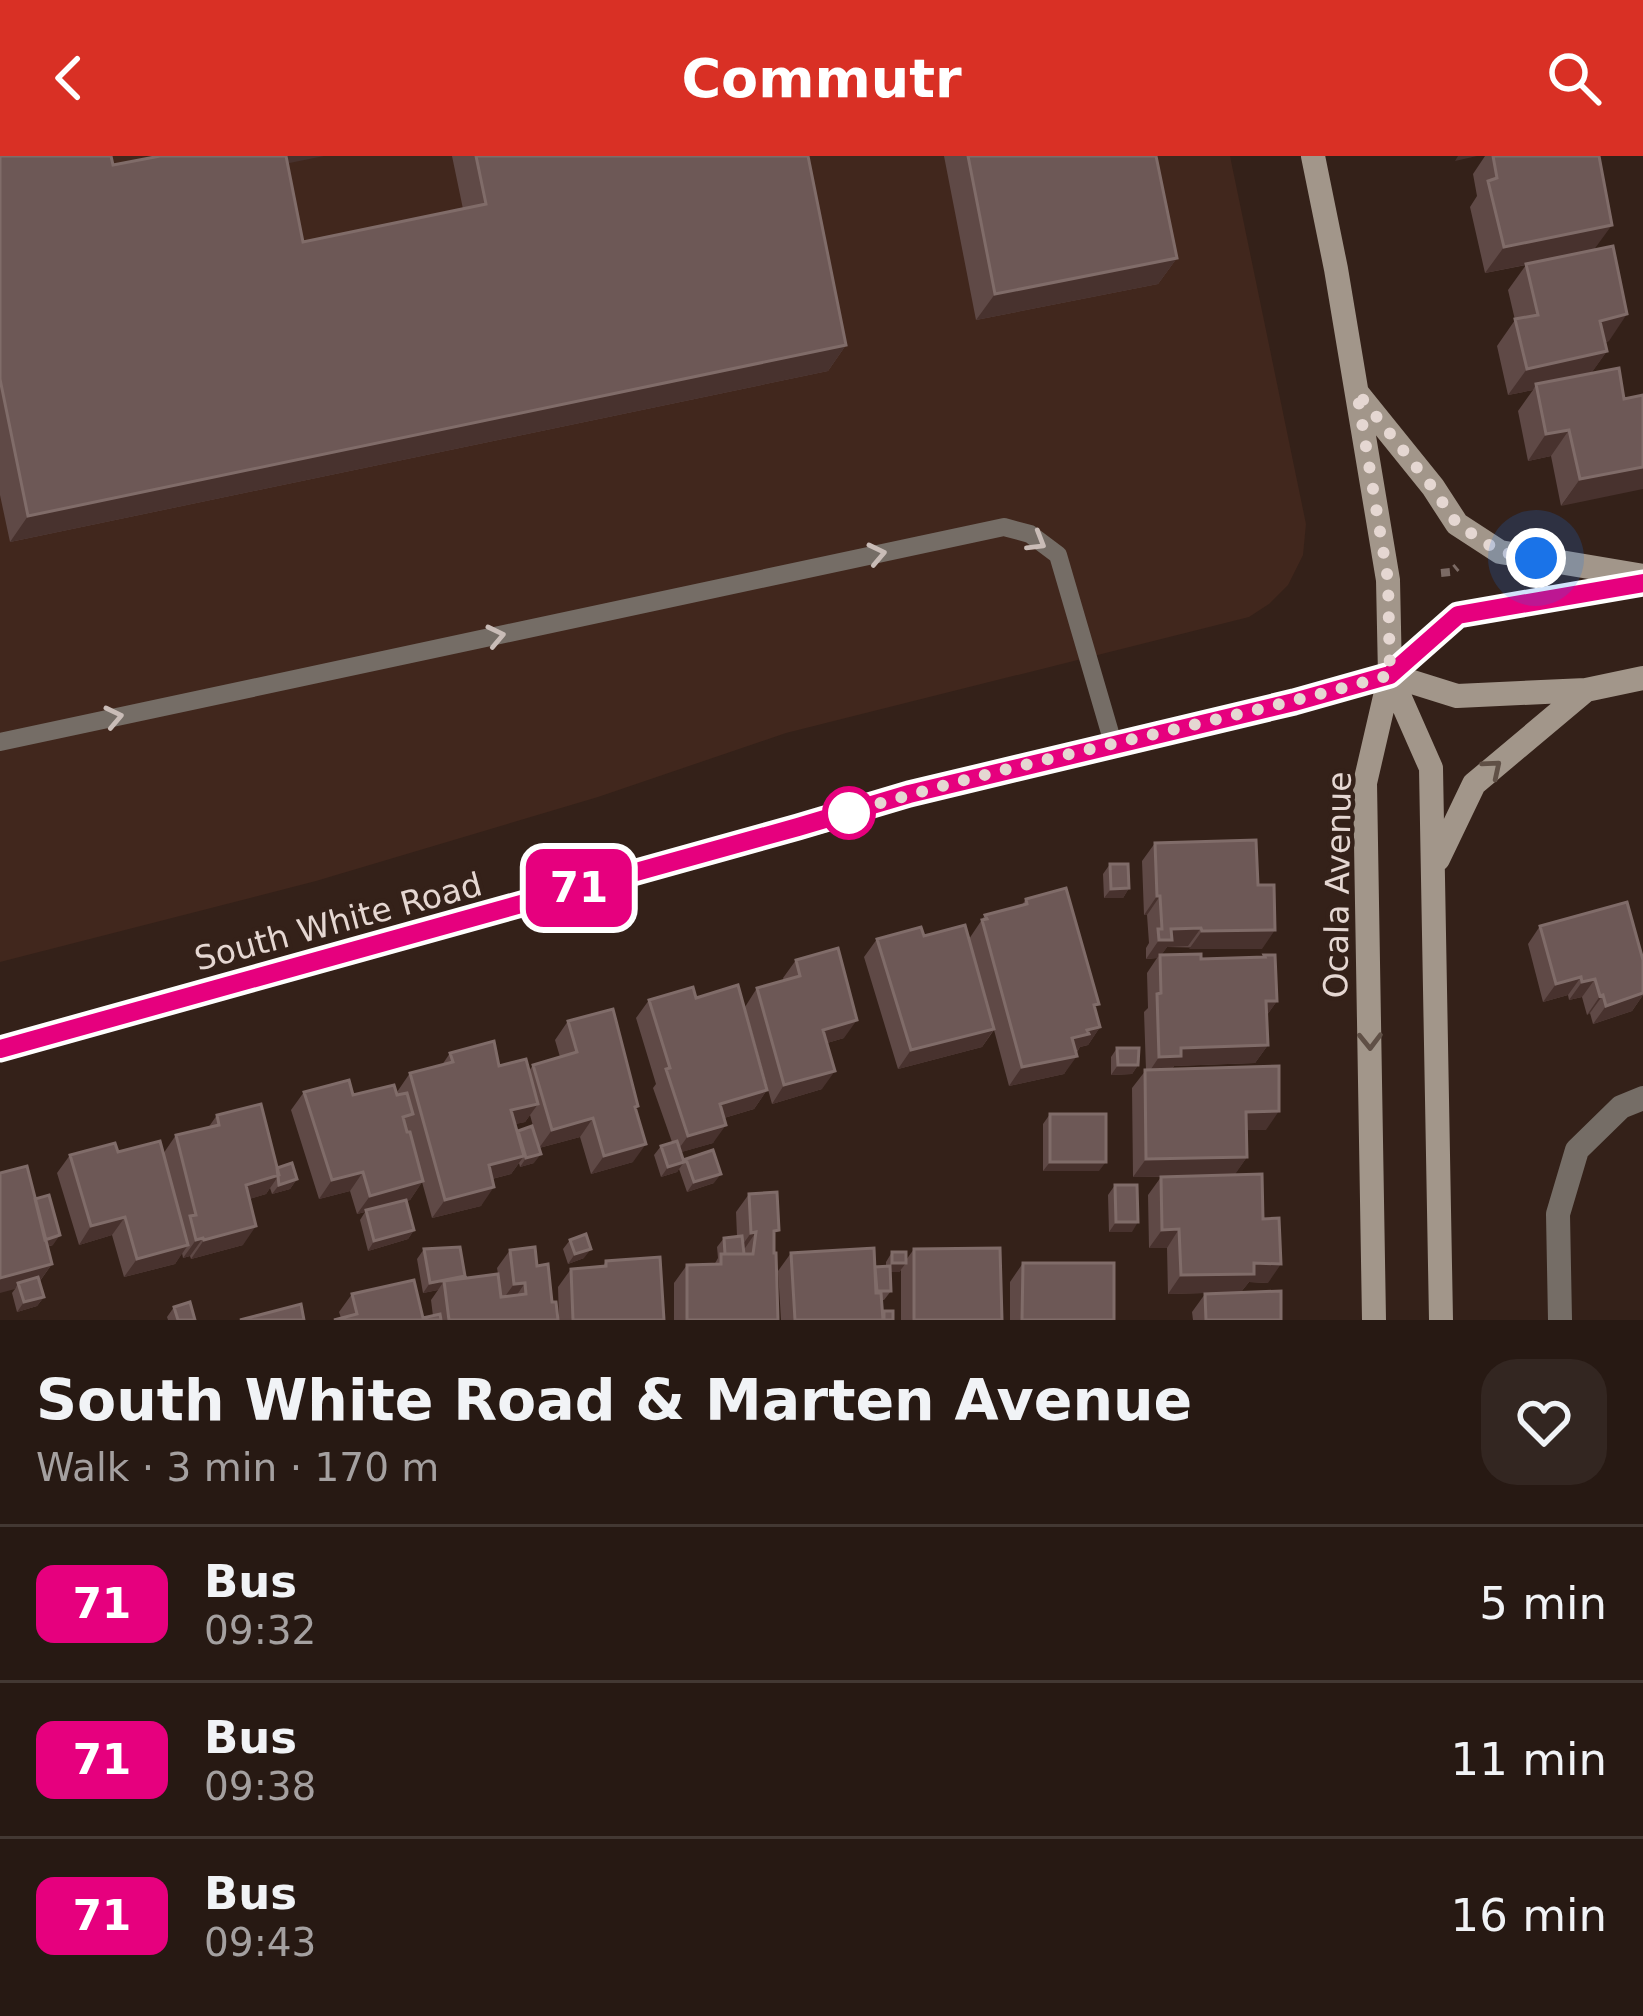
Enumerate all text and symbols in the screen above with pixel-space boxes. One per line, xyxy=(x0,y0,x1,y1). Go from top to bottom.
icon: back xyxy=(36,45,102,111)
icon: search xyxy=(1541,45,1607,111)
text: Commutr xyxy=(681,47,962,110)
one-way arrow xyxy=(1024,528,1046,550)
your location xyxy=(1506,528,1566,588)
one-way arrow xyxy=(867,542,887,567)
one-way arrow xyxy=(485,624,505,649)
one-way arrow xyxy=(104,706,124,731)
one-way arrow xyxy=(1479,761,1501,783)
street label: Ocala Avenue xyxy=(1316,771,1359,999)
unlabelled marker xyxy=(824,788,874,838)
line badge: 71 xyxy=(525,849,633,927)
text: 71 xyxy=(550,863,608,912)
street label: South White Road xyxy=(190,864,486,979)
one-way arrow xyxy=(1356,1032,1382,1051)
button: heart xyxy=(1481,1359,1607,1485)
text: South White Road & Marten Avenue xyxy=(36,1367,1192,1433)
text: Walk · 3 min · 170 m xyxy=(36,1445,439,1490)
text: Bus xyxy=(204,1555,297,1608)
text: 5 min xyxy=(1479,1577,1607,1630)
text: 71 xyxy=(73,1579,131,1628)
text: 09:32 xyxy=(204,1608,316,1653)
text: Bus xyxy=(204,1711,297,1764)
text: 11 min xyxy=(1451,1733,1607,1786)
text: 71 xyxy=(73,1735,131,1784)
text: 09:38 xyxy=(204,1764,316,1809)
text: Bus xyxy=(204,1867,297,1920)
text: 16 min xyxy=(1451,1889,1607,1942)
text: 71 xyxy=(73,1891,131,1940)
text: 09:43 xyxy=(204,1920,316,1965)

